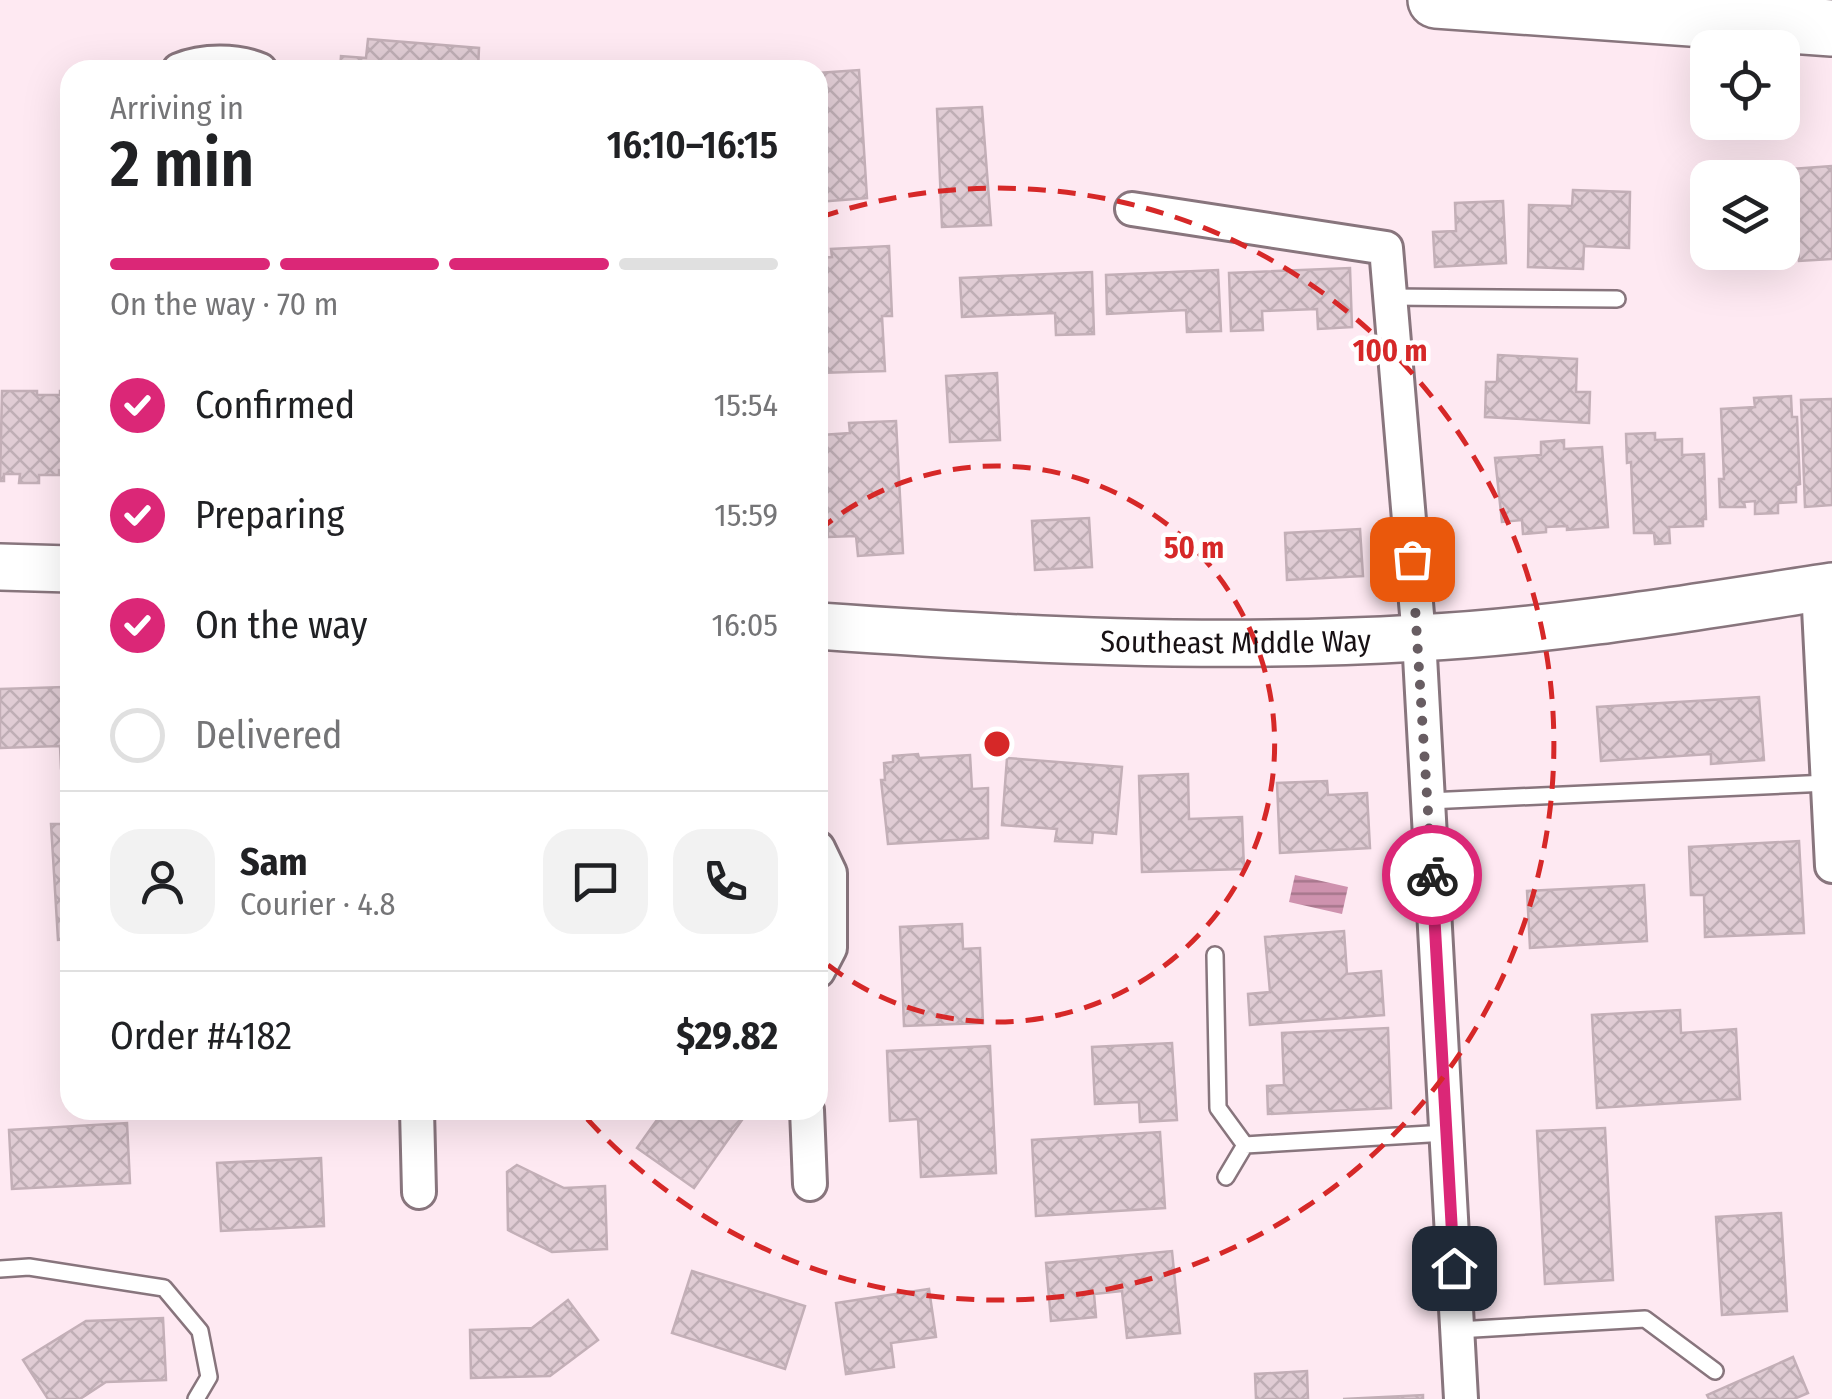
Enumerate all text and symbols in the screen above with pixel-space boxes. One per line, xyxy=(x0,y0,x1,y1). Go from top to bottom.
map controls xyxy=(1690,30,1800,270)
button: locate xyxy=(1690,30,1800,140)
text: Arriving in xyxy=(110,89,244,127)
text: 16:10–16:15 xyxy=(607,122,778,168)
text: 2 min xyxy=(110,125,254,203)
button: layers xyxy=(1690,160,1800,270)
text: On the way · 70 m xyxy=(110,285,338,323)
text: 100 m xyxy=(1353,333,1427,369)
icon: check xyxy=(110,378,165,433)
text: Confirmed xyxy=(195,382,355,428)
text: 15:54 xyxy=(714,386,778,424)
icon: check xyxy=(110,488,165,543)
text: Preparing xyxy=(195,492,344,538)
text: 15:59 xyxy=(714,496,778,534)
pin xyxy=(1370,517,1455,602)
text: 50 m xyxy=(1164,530,1224,566)
icon: bag xyxy=(1385,532,1440,587)
icon: check xyxy=(110,598,165,653)
text: On the way xyxy=(195,602,367,648)
text: 16:05 xyxy=(712,606,778,644)
street label: Southeast Middle Way xyxy=(1100,622,1372,661)
text: Delivered xyxy=(195,712,342,758)
centre of rings xyxy=(979,726,1015,762)
courier xyxy=(1382,825,1482,925)
button: person xyxy=(110,829,215,934)
button: chat xyxy=(543,829,648,934)
button: phone xyxy=(673,829,778,934)
text: Sam xyxy=(240,839,308,885)
icon: bike xyxy=(1405,848,1460,903)
text: Courier · 4.8 xyxy=(240,885,396,923)
text: Order #4182 xyxy=(110,1013,292,1059)
text: $29.82 xyxy=(676,1013,778,1059)
pin xyxy=(1412,1226,1497,1311)
icon: home xyxy=(1427,1241,1482,1296)

